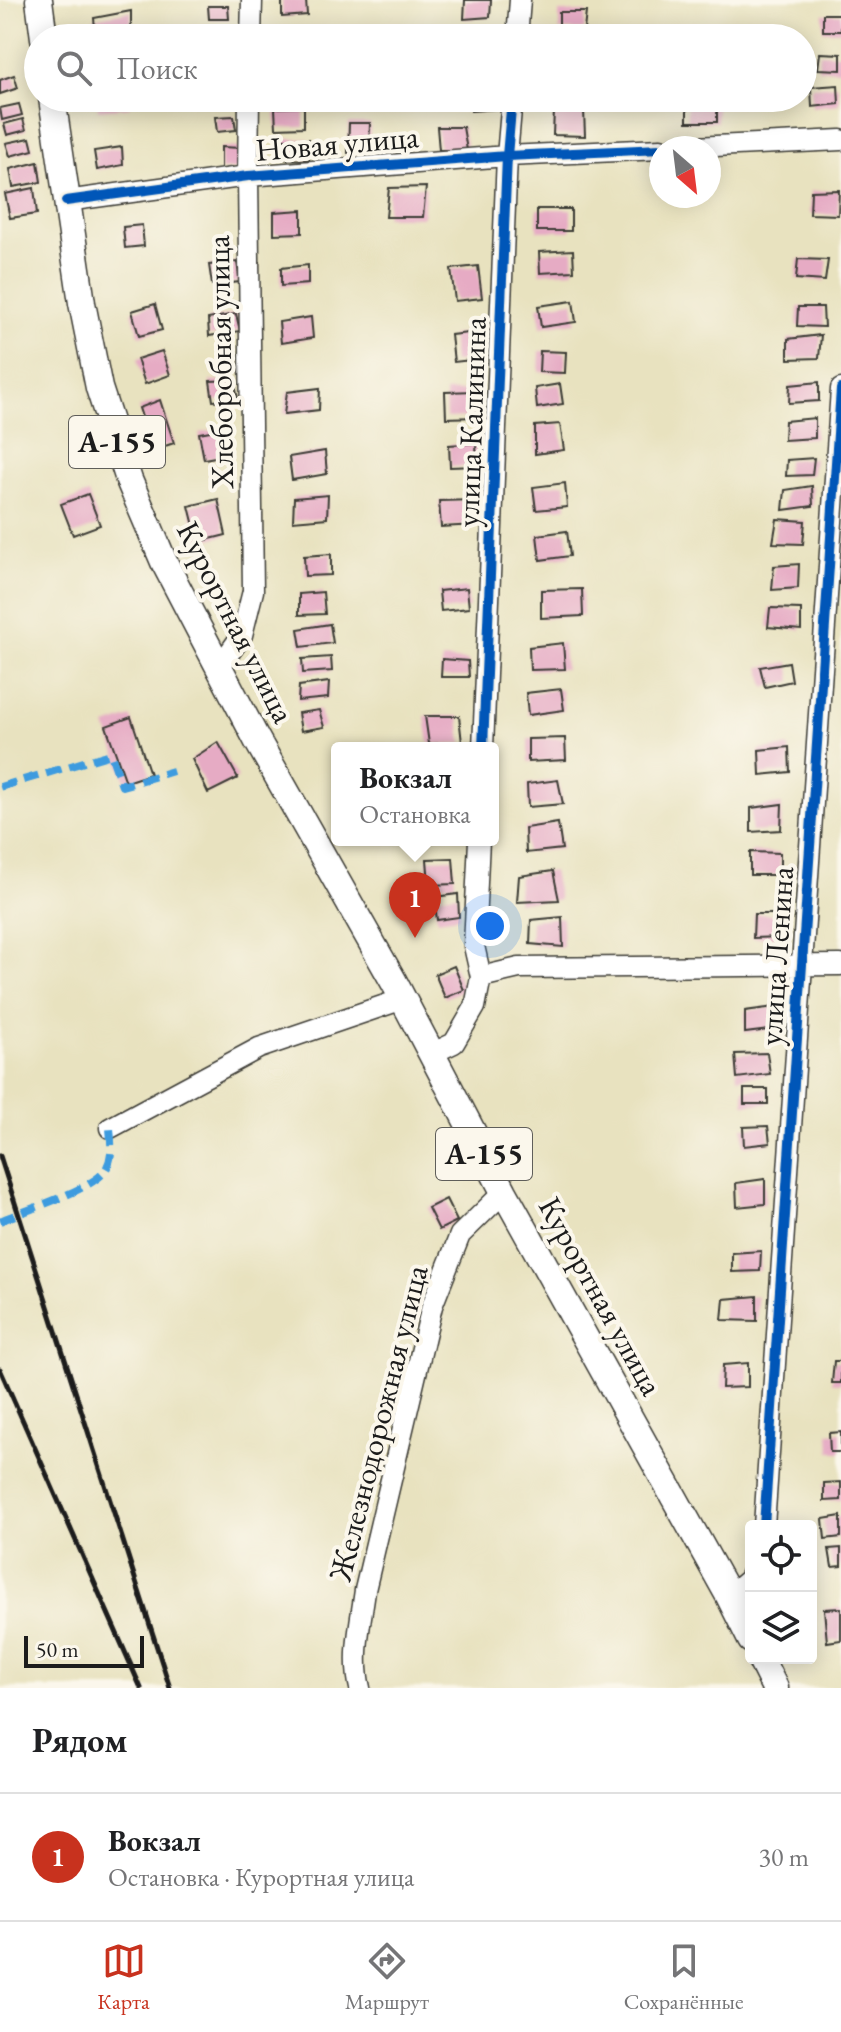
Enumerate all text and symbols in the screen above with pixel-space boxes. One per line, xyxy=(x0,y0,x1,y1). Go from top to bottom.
search box xyxy=(24,24,817,112)
icon: search xyxy=(52,46,96,90)
text: Поиск xyxy=(116,49,198,88)
street label: Новая улица xyxy=(254,115,421,171)
north arrow xyxy=(649,136,721,208)
street label: Хлеборобная улица xyxy=(197,234,243,490)
street label: улица Калинина xyxy=(446,316,496,528)
road number: А-155 xyxy=(69,416,165,468)
street label: Курортная улица xyxy=(167,514,305,730)
popup xyxy=(331,742,499,846)
text: Вокзал xyxy=(359,758,452,797)
text: Остановка xyxy=(359,797,471,831)
street label: улица Ленина xyxy=(749,865,803,1047)
pin: 1 xyxy=(389,872,441,938)
your location xyxy=(470,906,510,946)
road number: А-155 xyxy=(436,1128,532,1180)
street label: Курортная улица xyxy=(529,1189,673,1403)
street label: Железнодорожная улица xyxy=(318,1260,438,1586)
map controls xyxy=(745,1520,817,1664)
button: locate xyxy=(745,1520,817,1592)
button: layers xyxy=(745,1592,817,1664)
scale bar xyxy=(24,1632,144,1668)
text: 50 m xyxy=(36,1635,79,1664)
text: Рядом xyxy=(32,1718,127,1762)
text: Вокзал xyxy=(108,1821,201,1860)
text: 1 xyxy=(51,1840,65,1874)
text: 30 m xyxy=(759,1840,809,1874)
text: Остановка · Курортная улица xyxy=(108,1860,414,1894)
tab: Карта xyxy=(97,1939,150,2016)
tab: Маршрут xyxy=(345,1939,429,2016)
tab: Сохранённые xyxy=(624,1939,744,2016)

